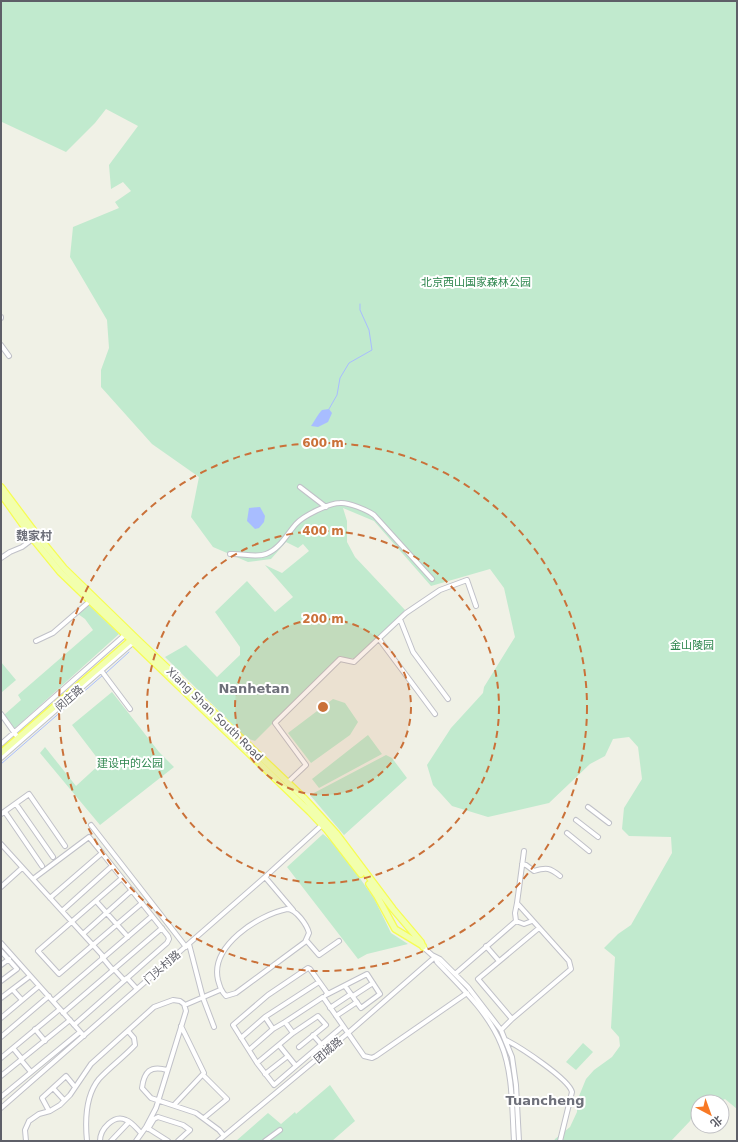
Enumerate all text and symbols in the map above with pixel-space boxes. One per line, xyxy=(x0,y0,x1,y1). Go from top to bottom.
park label: 北京西山国家森林公园 xyxy=(421,276,531,289)
text: 600 m xyxy=(302,436,344,450)
text: 400 m xyxy=(302,524,344,538)
district label: 魏家村 xyxy=(16,529,52,543)
text: 200 m xyxy=(302,612,344,626)
park label: 金山陵园 xyxy=(670,639,714,652)
street label: Xiang Shan South Road xyxy=(164,665,266,764)
district label: Nanhetan xyxy=(218,681,290,696)
street label: 闵庄路 xyxy=(53,683,86,714)
centre of rings xyxy=(316,700,330,714)
park label: 建设中的公园 xyxy=(97,757,163,770)
street label: 门头村路 xyxy=(141,948,183,987)
street label: 团城路 xyxy=(312,1035,345,1066)
district label: Tuancheng xyxy=(505,1093,585,1108)
north arrow xyxy=(690,1094,730,1134)
text: 北 xyxy=(708,1113,725,1130)

